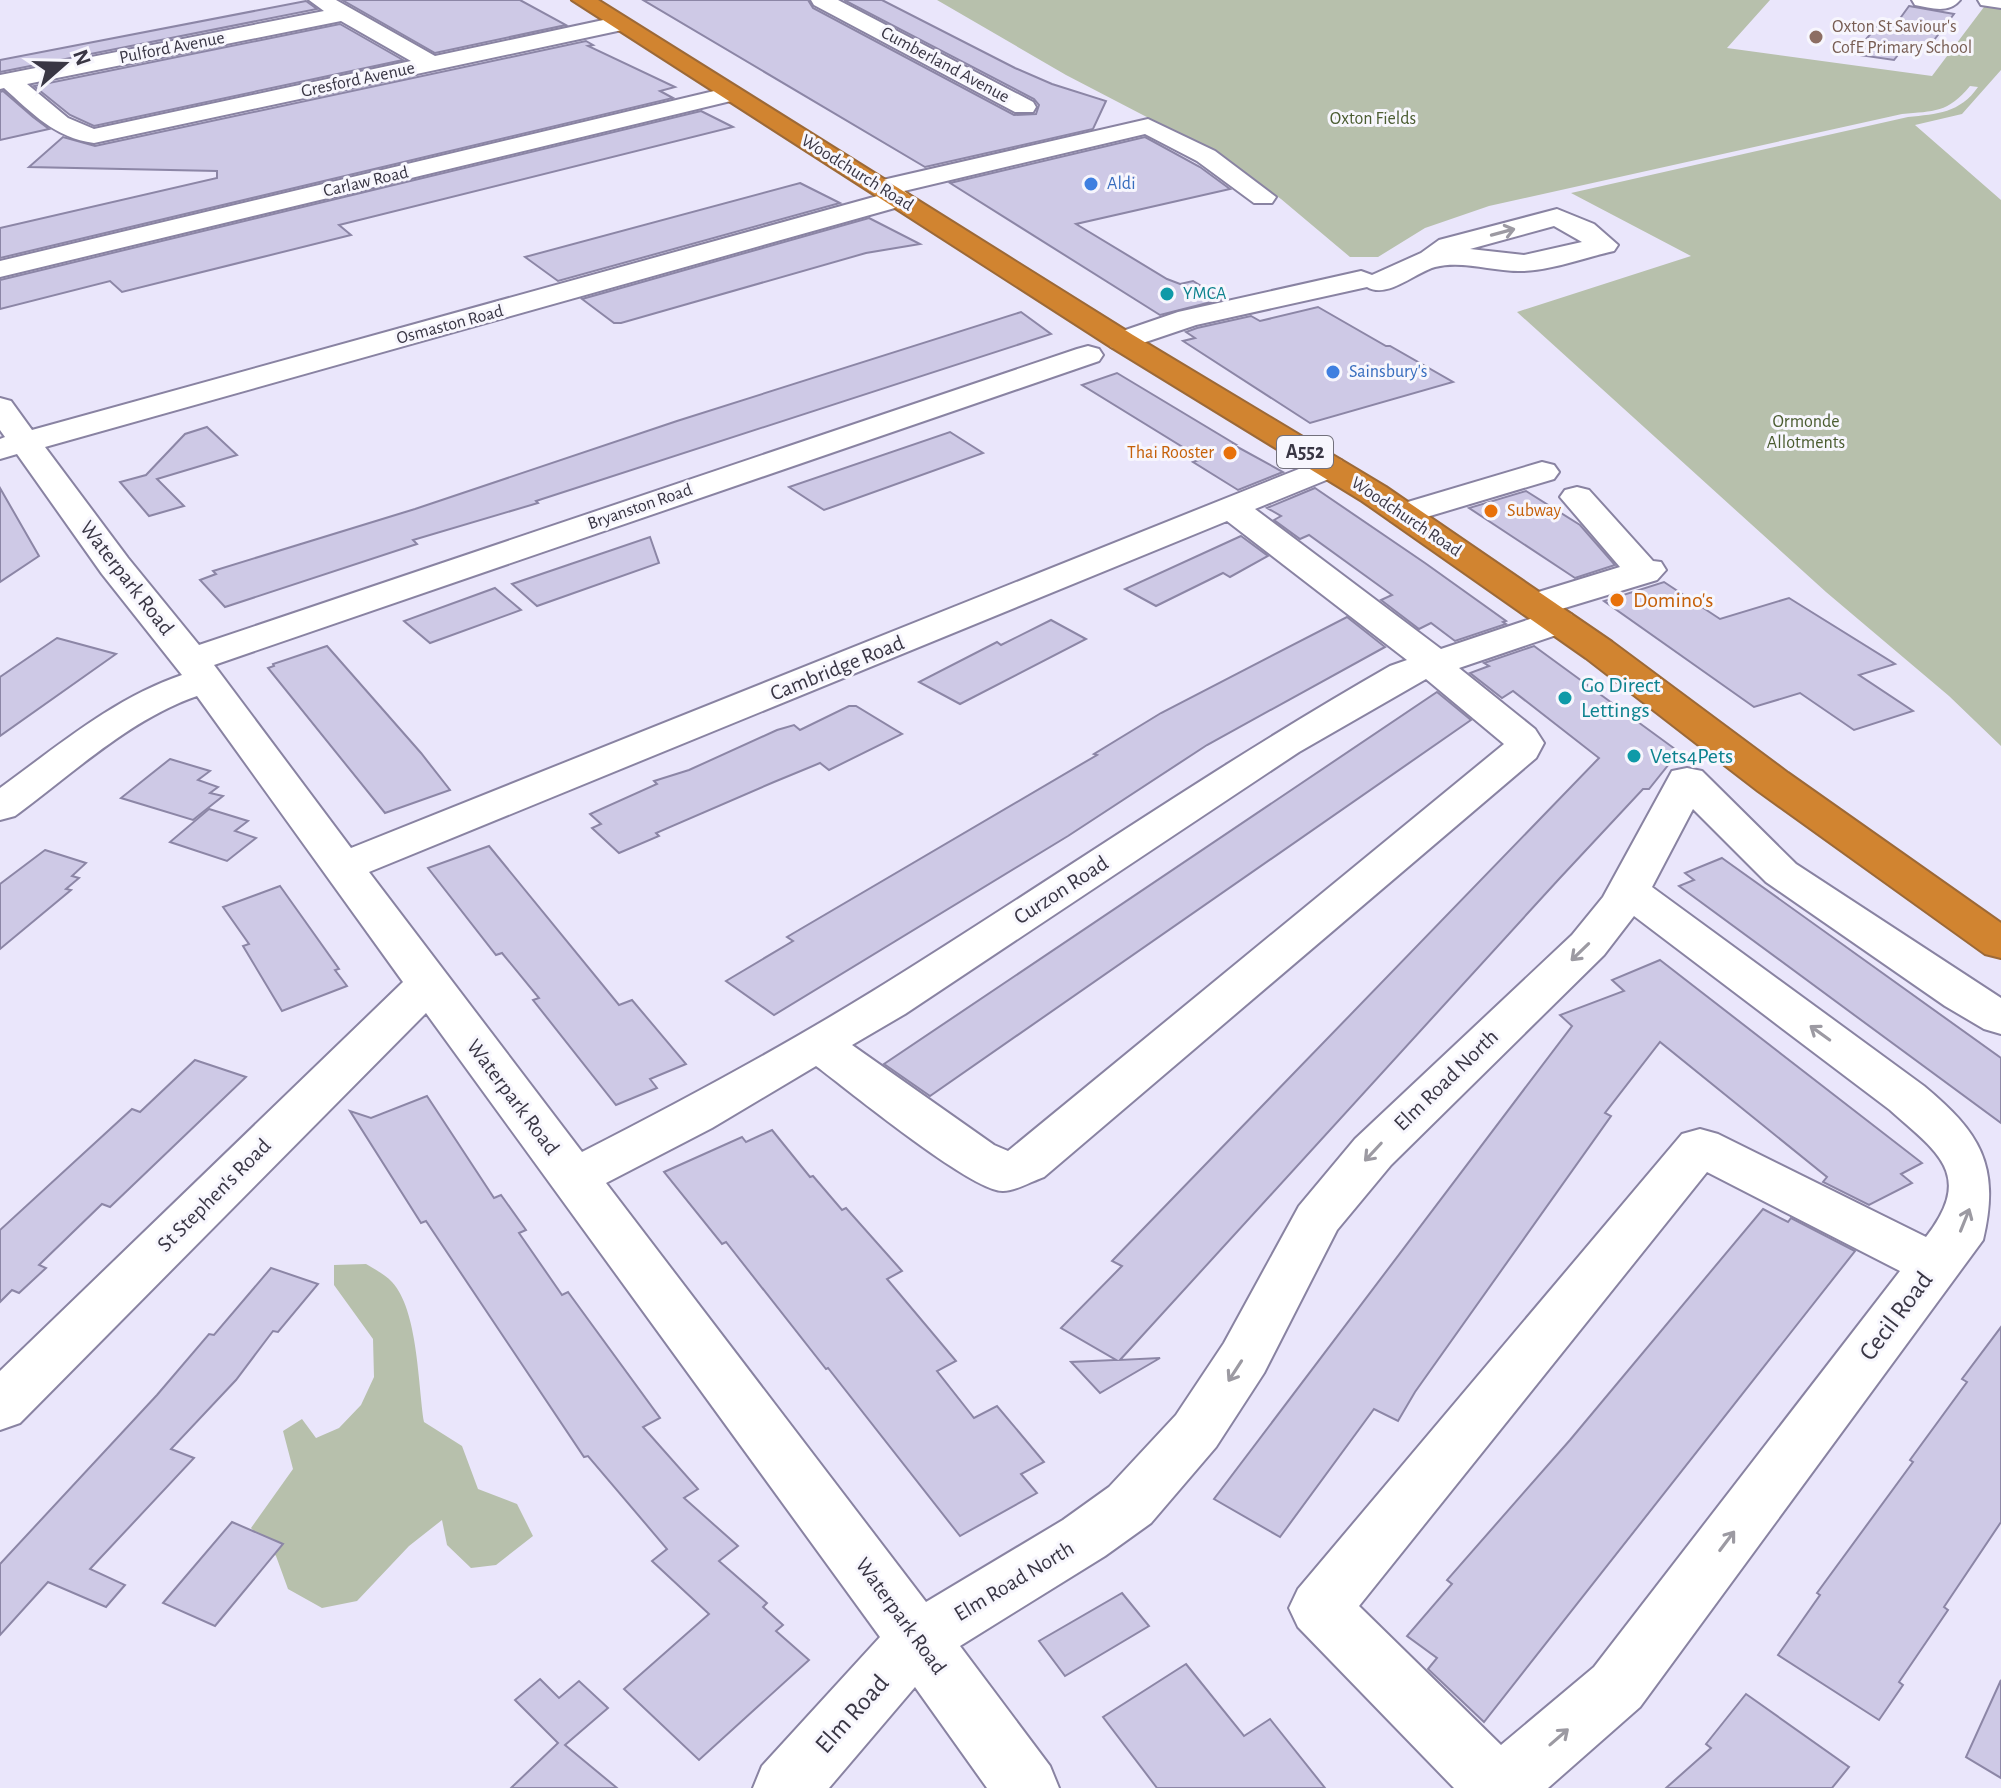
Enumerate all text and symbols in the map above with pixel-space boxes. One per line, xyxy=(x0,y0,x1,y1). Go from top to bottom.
place label: Oxton St Saviour's CofE Primary School xyxy=(1832,18,1972,57)
north arrow xyxy=(24,24,104,104)
street label: Cumberland Avenue xyxy=(878,24,1012,106)
marker: Oxton St Saviour's CofE Primary School xyxy=(1807,28,1825,46)
street label: Pulford Avenue xyxy=(118,29,226,67)
text: N xyxy=(69,47,95,68)
street label: Gresford Avenue xyxy=(300,59,416,101)
park label: Oxton Fields xyxy=(1330,110,1416,128)
street label: Woodchurch Road xyxy=(798,131,916,215)
street label: Carlaw Road xyxy=(322,163,410,201)
marker: Aldi xyxy=(1082,175,1100,193)
place label: Aldi xyxy=(1107,175,1136,193)
one-way arrow xyxy=(1490,224,1516,239)
marker: YMCA xyxy=(1158,285,1176,303)
place label: YMCA xyxy=(1183,285,1227,303)
street label: Osmaston Road xyxy=(395,302,505,348)
marker: Sainsbury's xyxy=(1324,363,1342,381)
place label: Sainsbury's xyxy=(1349,363,1427,381)
park label: Ormonde Allotments xyxy=(1767,413,1845,452)
road number: A552 xyxy=(1277,436,1333,468)
place label: Thai Rooster xyxy=(1127,444,1214,462)
marker: Thai Rooster xyxy=(1221,444,1239,462)
street label: Woodchurch Road xyxy=(1348,474,1464,560)
street label: Bryanston Road xyxy=(585,481,695,533)
marker: Subway xyxy=(1482,502,1500,520)
place label: Subway xyxy=(1507,502,1562,520)
street label: Waterpark Road xyxy=(76,517,178,639)
place label: Domino's xyxy=(1633,589,1713,611)
marker: Domino's xyxy=(1608,591,1626,609)
street label: Cambridge Road xyxy=(767,631,907,705)
place label: Go Direct Lettings xyxy=(1581,674,1660,721)
marker: Go Direct Lettings xyxy=(1556,689,1574,707)
place label: Vets4Pets xyxy=(1650,745,1733,767)
marker: Vets4Pets xyxy=(1625,747,1643,765)
street label: Curzon Road xyxy=(1010,852,1112,928)
one-way arrow xyxy=(1571,942,1590,961)
street label: Elm Road North xyxy=(1390,1025,1502,1135)
one-way arrow xyxy=(1810,1025,1831,1042)
street label: Waterpark Road xyxy=(463,1035,563,1159)
street label: St Stephen's Road xyxy=(153,1134,275,1256)
one-way arrow xyxy=(1365,1142,1383,1162)
one-way arrow xyxy=(1959,1208,1973,1232)
street label: Cecil Road xyxy=(1854,1267,1938,1365)
one-way arrow xyxy=(1227,1359,1243,1381)
one-way arrow xyxy=(1719,1530,1736,1552)
street label: Elm Road North xyxy=(950,1537,1078,1625)
street label: Waterpark Road xyxy=(851,1554,951,1678)
street label: Elm Road xyxy=(810,1670,894,1758)
one-way arrow xyxy=(1548,1728,1568,1746)

